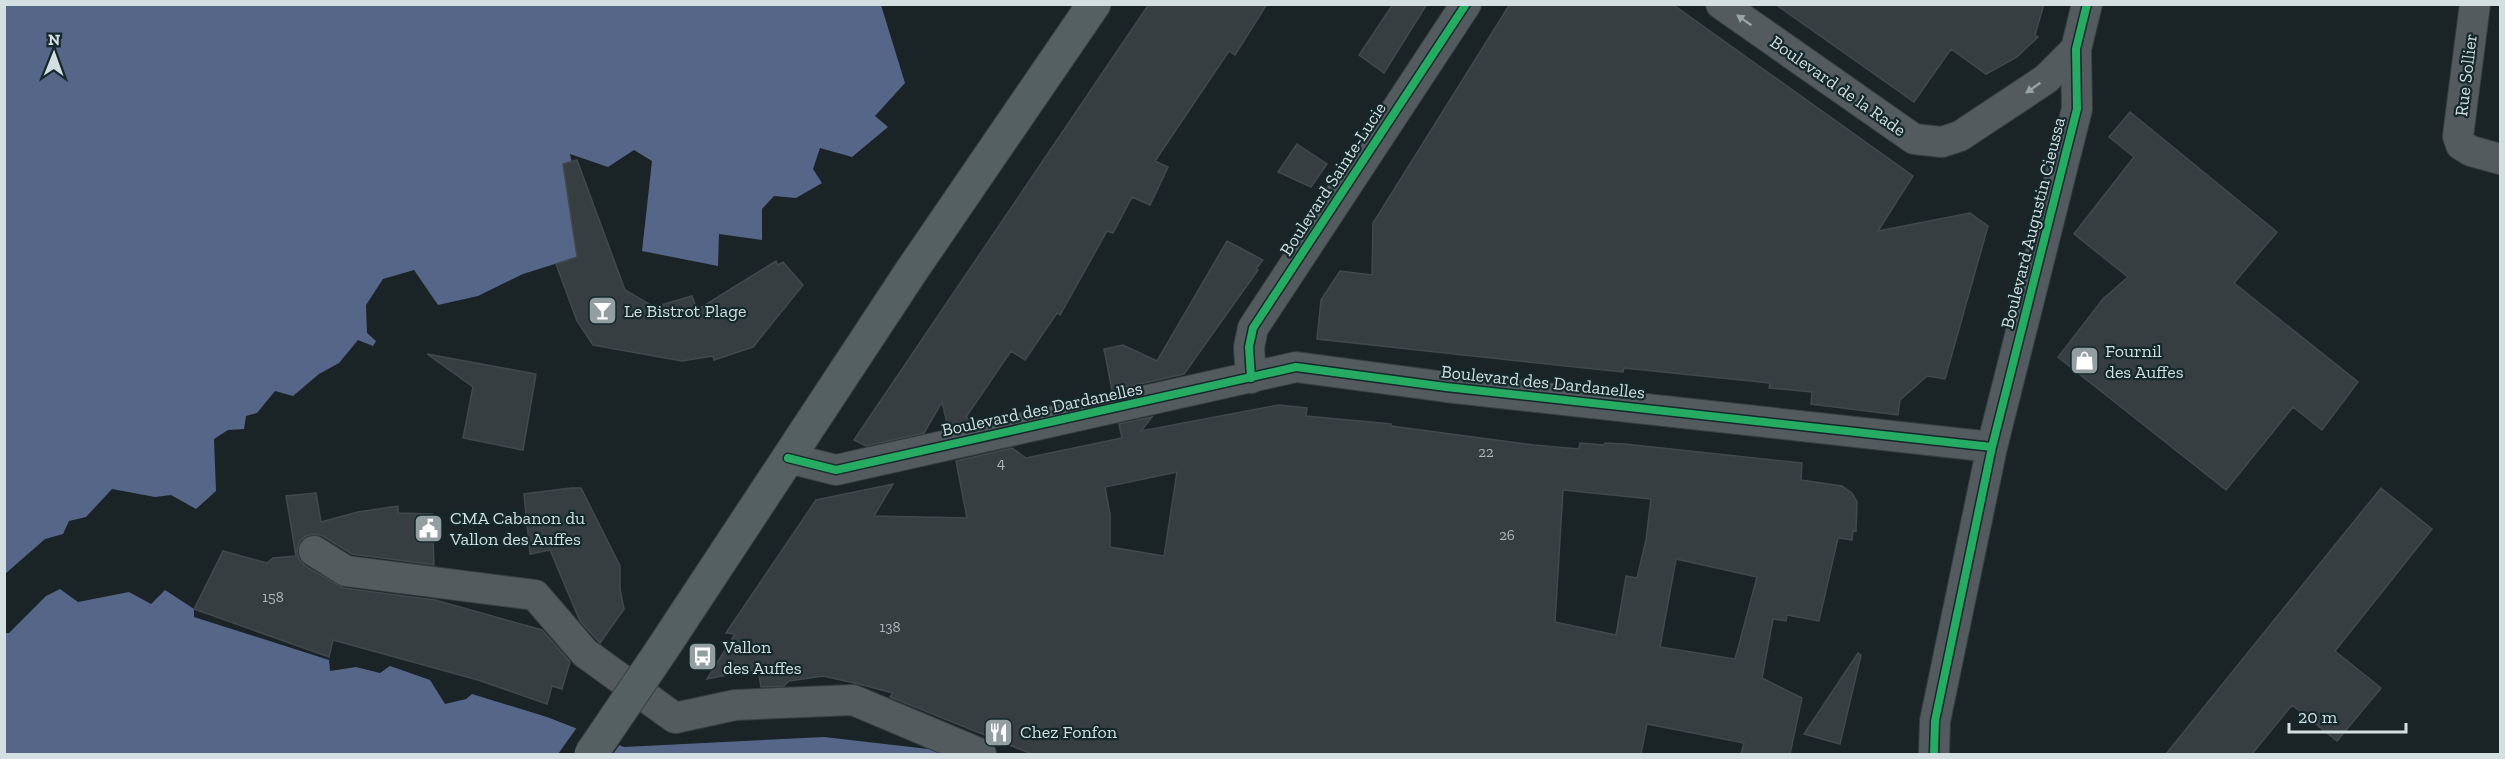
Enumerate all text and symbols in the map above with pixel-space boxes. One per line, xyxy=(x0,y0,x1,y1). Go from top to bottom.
one-way arrow xyxy=(1736,15,1752,26)
north arrow xyxy=(24,24,84,84)
text: N xyxy=(48,30,61,49)
street label: Boulevard de la Rade xyxy=(1766,31,1910,141)
street label: Rue Sollier xyxy=(2450,32,2482,118)
one-way arrow xyxy=(2026,82,2041,94)
street label: Boulevard Sainte-Lucie xyxy=(1275,98,1391,260)
street label: Boulevard Augustin Cieussa xyxy=(1996,115,2070,331)
bar icon: Le Bistrot Plage xyxy=(587,295,619,327)
place label: Le Bistrot Plage xyxy=(624,300,747,322)
place label: Fournil des Auffes xyxy=(2105,340,2184,383)
shop icon: Fournil des Auffes xyxy=(2068,345,2100,377)
street label: Boulevard des Dardanelles xyxy=(1440,360,1646,404)
street label: Boulevard des Dardanelles xyxy=(939,377,1145,441)
house number: 22 xyxy=(1478,443,1494,461)
house number: 4 xyxy=(997,454,1005,472)
place label: CMA Cabanon du Vallon des Auffes xyxy=(449,507,585,550)
public building icon: CMA Cabanon du Vallon des Auffes xyxy=(413,512,445,544)
house number: 26 xyxy=(1499,526,1515,544)
house number: 158 xyxy=(262,588,284,606)
house number: 138 xyxy=(879,618,901,636)
place label: Vallon des Auffes xyxy=(722,636,802,679)
bus stop icon: Vallon des Auffes xyxy=(686,641,718,673)
scale bar xyxy=(2289,696,2406,734)
text: 20 m xyxy=(2298,706,2338,728)
restaurant icon: Chez Fonfon xyxy=(983,716,1015,748)
place label: Chez Fonfon xyxy=(1020,721,1118,743)

